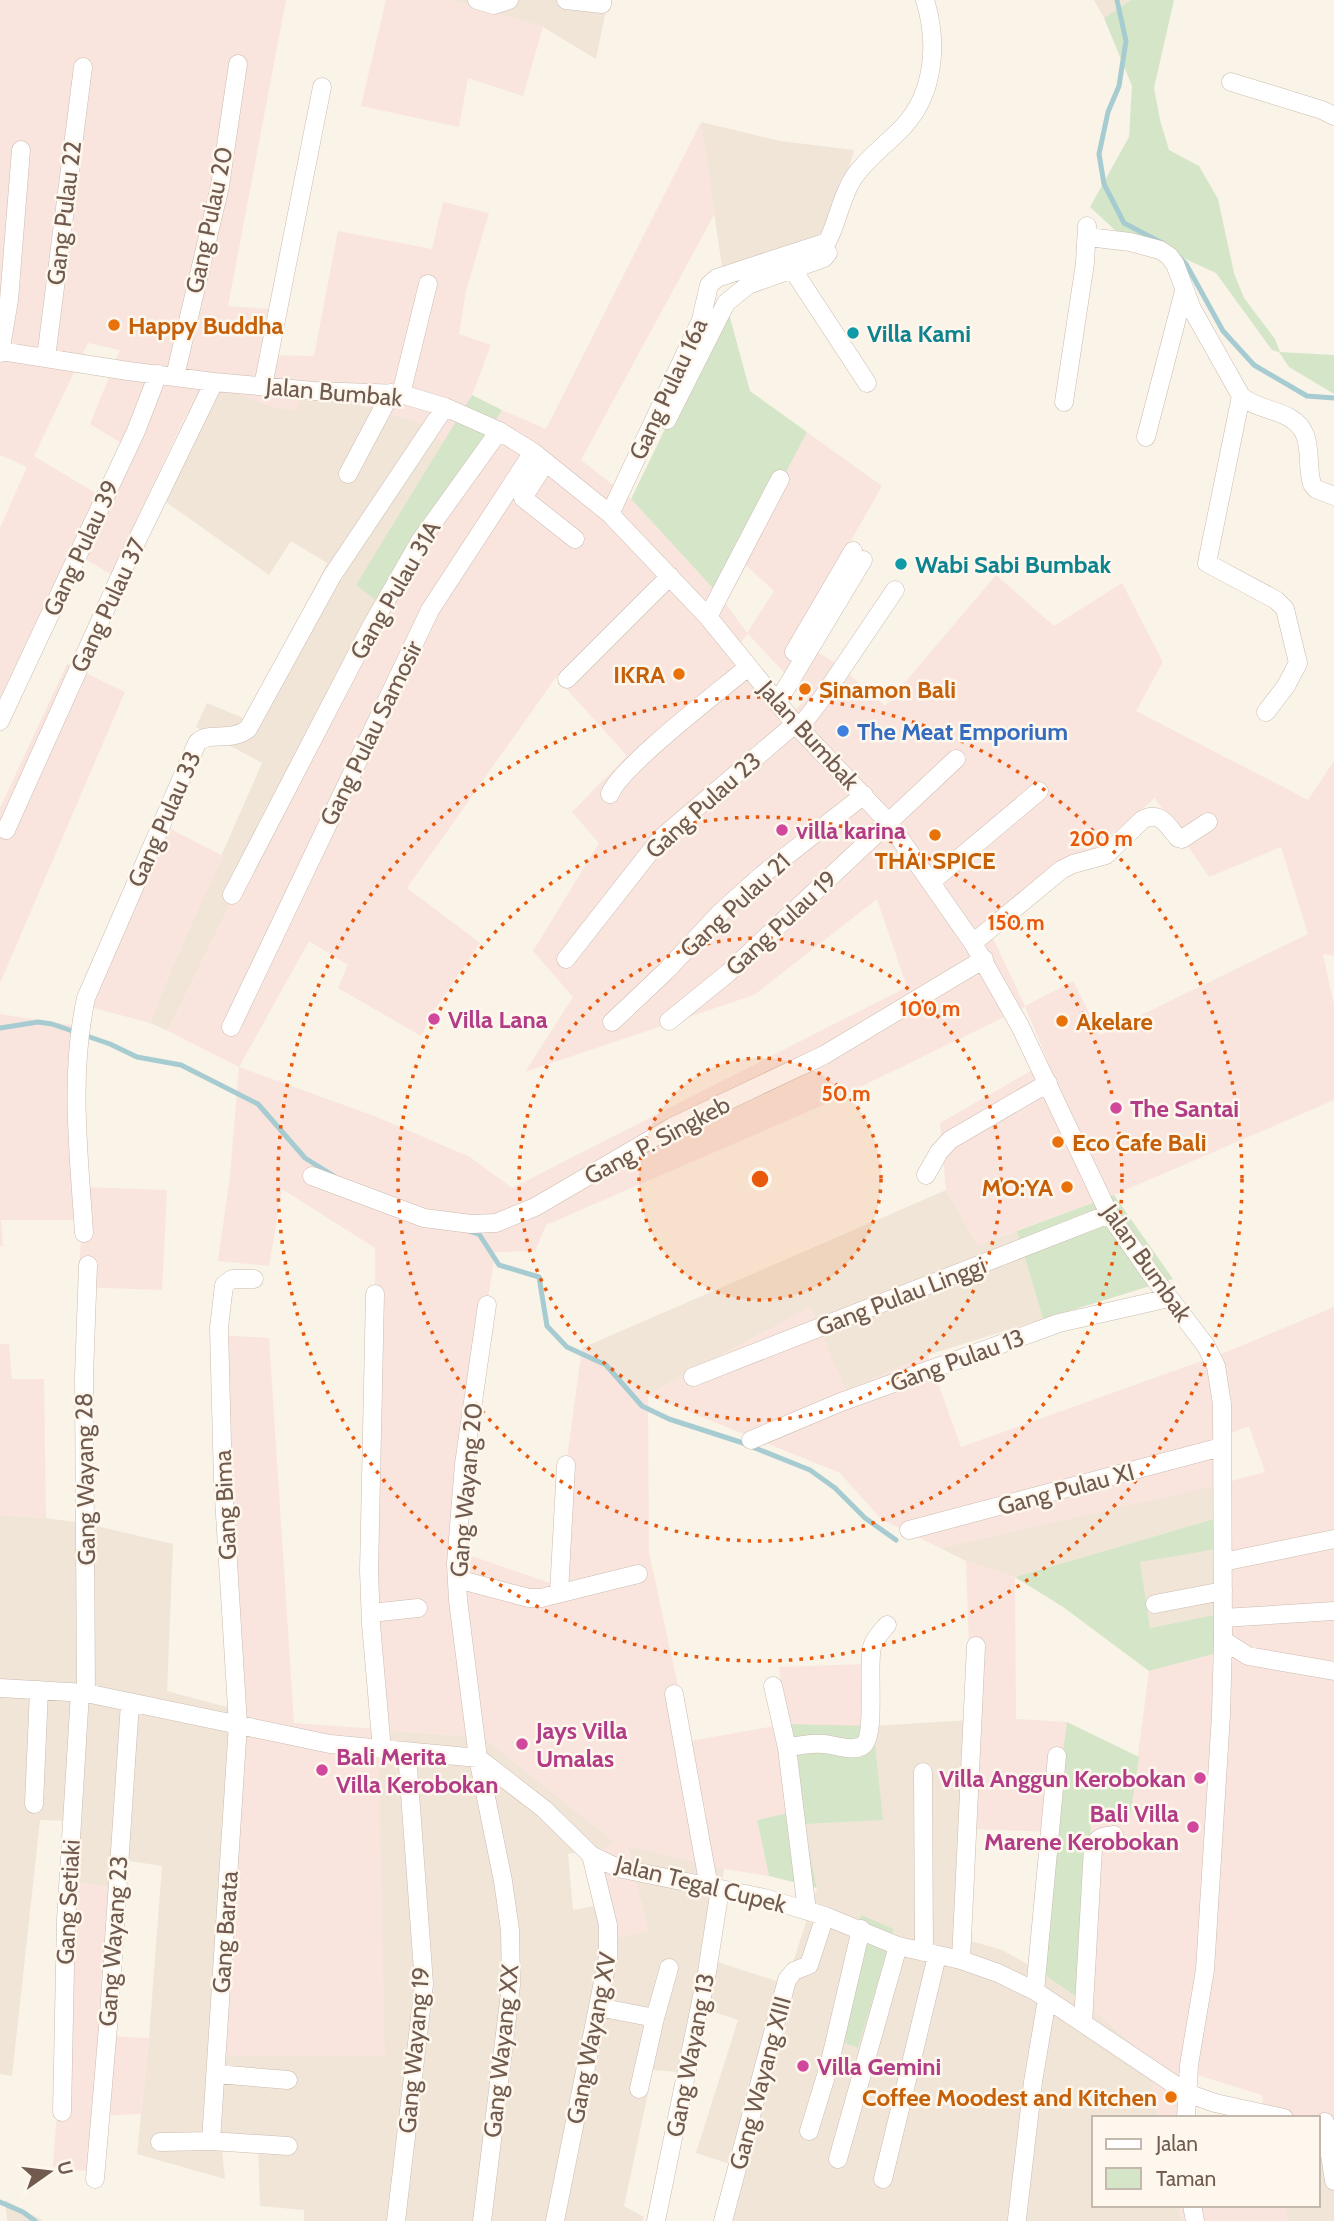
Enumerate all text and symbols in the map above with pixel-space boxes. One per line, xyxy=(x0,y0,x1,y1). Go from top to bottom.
street label: Gang Pulau 22 xyxy=(41,139,87,287)
street label: Gang Pulau 20 xyxy=(179,144,239,296)
place label: Happy Buddha xyxy=(128,311,283,340)
street label: Gang Pulau 16a xyxy=(623,313,714,464)
marker: Happy Buddha xyxy=(106,317,122,333)
place label: Villa Kami xyxy=(867,319,971,348)
marker: Villa Kami xyxy=(845,325,861,341)
street label: Jalan Bumbak xyxy=(264,372,404,412)
street label: Gang Pulau 39 xyxy=(37,476,125,620)
street label: Gang Pulau 31A xyxy=(344,515,446,665)
street label: Gang Pulau 37 xyxy=(64,533,152,677)
place label: Wabi Sabi Bumbak xyxy=(915,550,1111,579)
marker: Wabi Sabi Bumbak xyxy=(893,556,909,572)
street label: Gang Pulau Samosir xyxy=(314,635,429,830)
place label: IKRA xyxy=(613,660,665,689)
marker: IKRA xyxy=(671,666,687,682)
street label: Jalan Bumbak xyxy=(752,674,866,796)
place label: Sinamon Bali xyxy=(819,675,956,704)
marker: Sinamon Bali xyxy=(797,681,813,697)
place label: The Meat Emporium xyxy=(857,717,1068,746)
marker: The Meat Emporium xyxy=(835,723,851,739)
street label: Gang Pulau 23 xyxy=(639,746,767,864)
street label: Gang Pulau 33 xyxy=(121,747,207,891)
place label: villa karina xyxy=(796,816,906,845)
marker: villa karina xyxy=(774,822,790,838)
text: 200 m xyxy=(1069,826,1133,851)
marker: THAI SPICE xyxy=(927,827,943,843)
place label: THAI SPICE xyxy=(874,846,996,875)
street label: Gang Pulau 21 xyxy=(674,847,796,963)
street label: Gang Pulau 19 xyxy=(719,864,843,982)
text: 150 m xyxy=(988,910,1044,935)
text: 100 m xyxy=(900,996,960,1021)
place label: Villa Lana xyxy=(448,1005,548,1034)
place label: Akelare xyxy=(1076,1007,1153,1036)
marker: Villa Lana xyxy=(426,1011,442,1027)
marker: Akelare xyxy=(1054,1013,1070,1029)
text: 50 m xyxy=(821,1081,871,1106)
street label: Gang P. Singkeb xyxy=(579,1089,735,1191)
place label: The Santai xyxy=(1130,1094,1239,1123)
marker: The Santai xyxy=(1108,1100,1124,1116)
place label: Eco Cafe Bali xyxy=(1072,1128,1207,1157)
marker: Eco Cafe Bali xyxy=(1050,1134,1066,1150)
centre of rings xyxy=(748,1167,772,1191)
place label: MO:YA xyxy=(982,1173,1053,1202)
marker: MO:YA xyxy=(1059,1179,1075,1195)
street label: Jalan Bumbak xyxy=(1095,1198,1198,1328)
street label: Gang Pulau Linggi xyxy=(812,1250,990,1342)
street label: Gang Pulau 13 xyxy=(886,1322,1028,1398)
street label: Gang Wayang 28 xyxy=(69,1392,101,1566)
street label: Gang Wayang 20 xyxy=(444,1402,488,1578)
street label: Gang Bima xyxy=(208,1449,242,1561)
street label: Gang Pulau XI xyxy=(995,1457,1137,1521)
place label: Jays Villa Umalas xyxy=(535,1716,627,1773)
marker: Jays Villa Umalas xyxy=(514,1736,530,1752)
place label: Bali Merita Villa Kerobokan xyxy=(336,1742,499,1799)
marker: Bali Merita Villa Kerobokan xyxy=(314,1762,330,1778)
place label: Villa Anggun Kerobokan xyxy=(939,1764,1186,1793)
marker: Villa Anggun Kerobokan xyxy=(1192,1770,1208,1786)
place label: Bali Villa Marene Kerobokan xyxy=(984,1799,1179,1856)
marker: Bali Villa Marene Kerobokan xyxy=(1185,1819,1201,1835)
street label: Gang Setiaki xyxy=(50,1839,86,1965)
street label: Jalan Tegal Cupek xyxy=(612,1849,789,1919)
street label: Gang Wayang 23 xyxy=(93,1855,133,2027)
street label: Gang Barata xyxy=(206,1869,244,1994)
street label: Gang Wayang XV xyxy=(560,1949,622,2126)
street label: Gang Wayang XX xyxy=(477,1962,525,2139)
street label: Gang Wayang 19 xyxy=(392,1966,436,2134)
street label: Gang Wayang 13 xyxy=(660,1971,720,2139)
street label: Gang Wayang XIII xyxy=(723,1993,797,2173)
place label: Villa Gemini xyxy=(817,2052,941,2081)
marker: Villa Gemini xyxy=(795,2058,811,2074)
place label: Coffee Moodest and Kitchen xyxy=(862,2083,1157,2112)
marker: Coffee Moodest and Kitchen xyxy=(1163,2089,1179,2105)
legend xyxy=(1092,2116,1320,2207)
text: Jalan xyxy=(1155,2131,1198,2156)
north arrow xyxy=(14,2137,84,2207)
text: U xyxy=(52,2159,78,2177)
text: Taman xyxy=(1156,2166,1216,2191)

